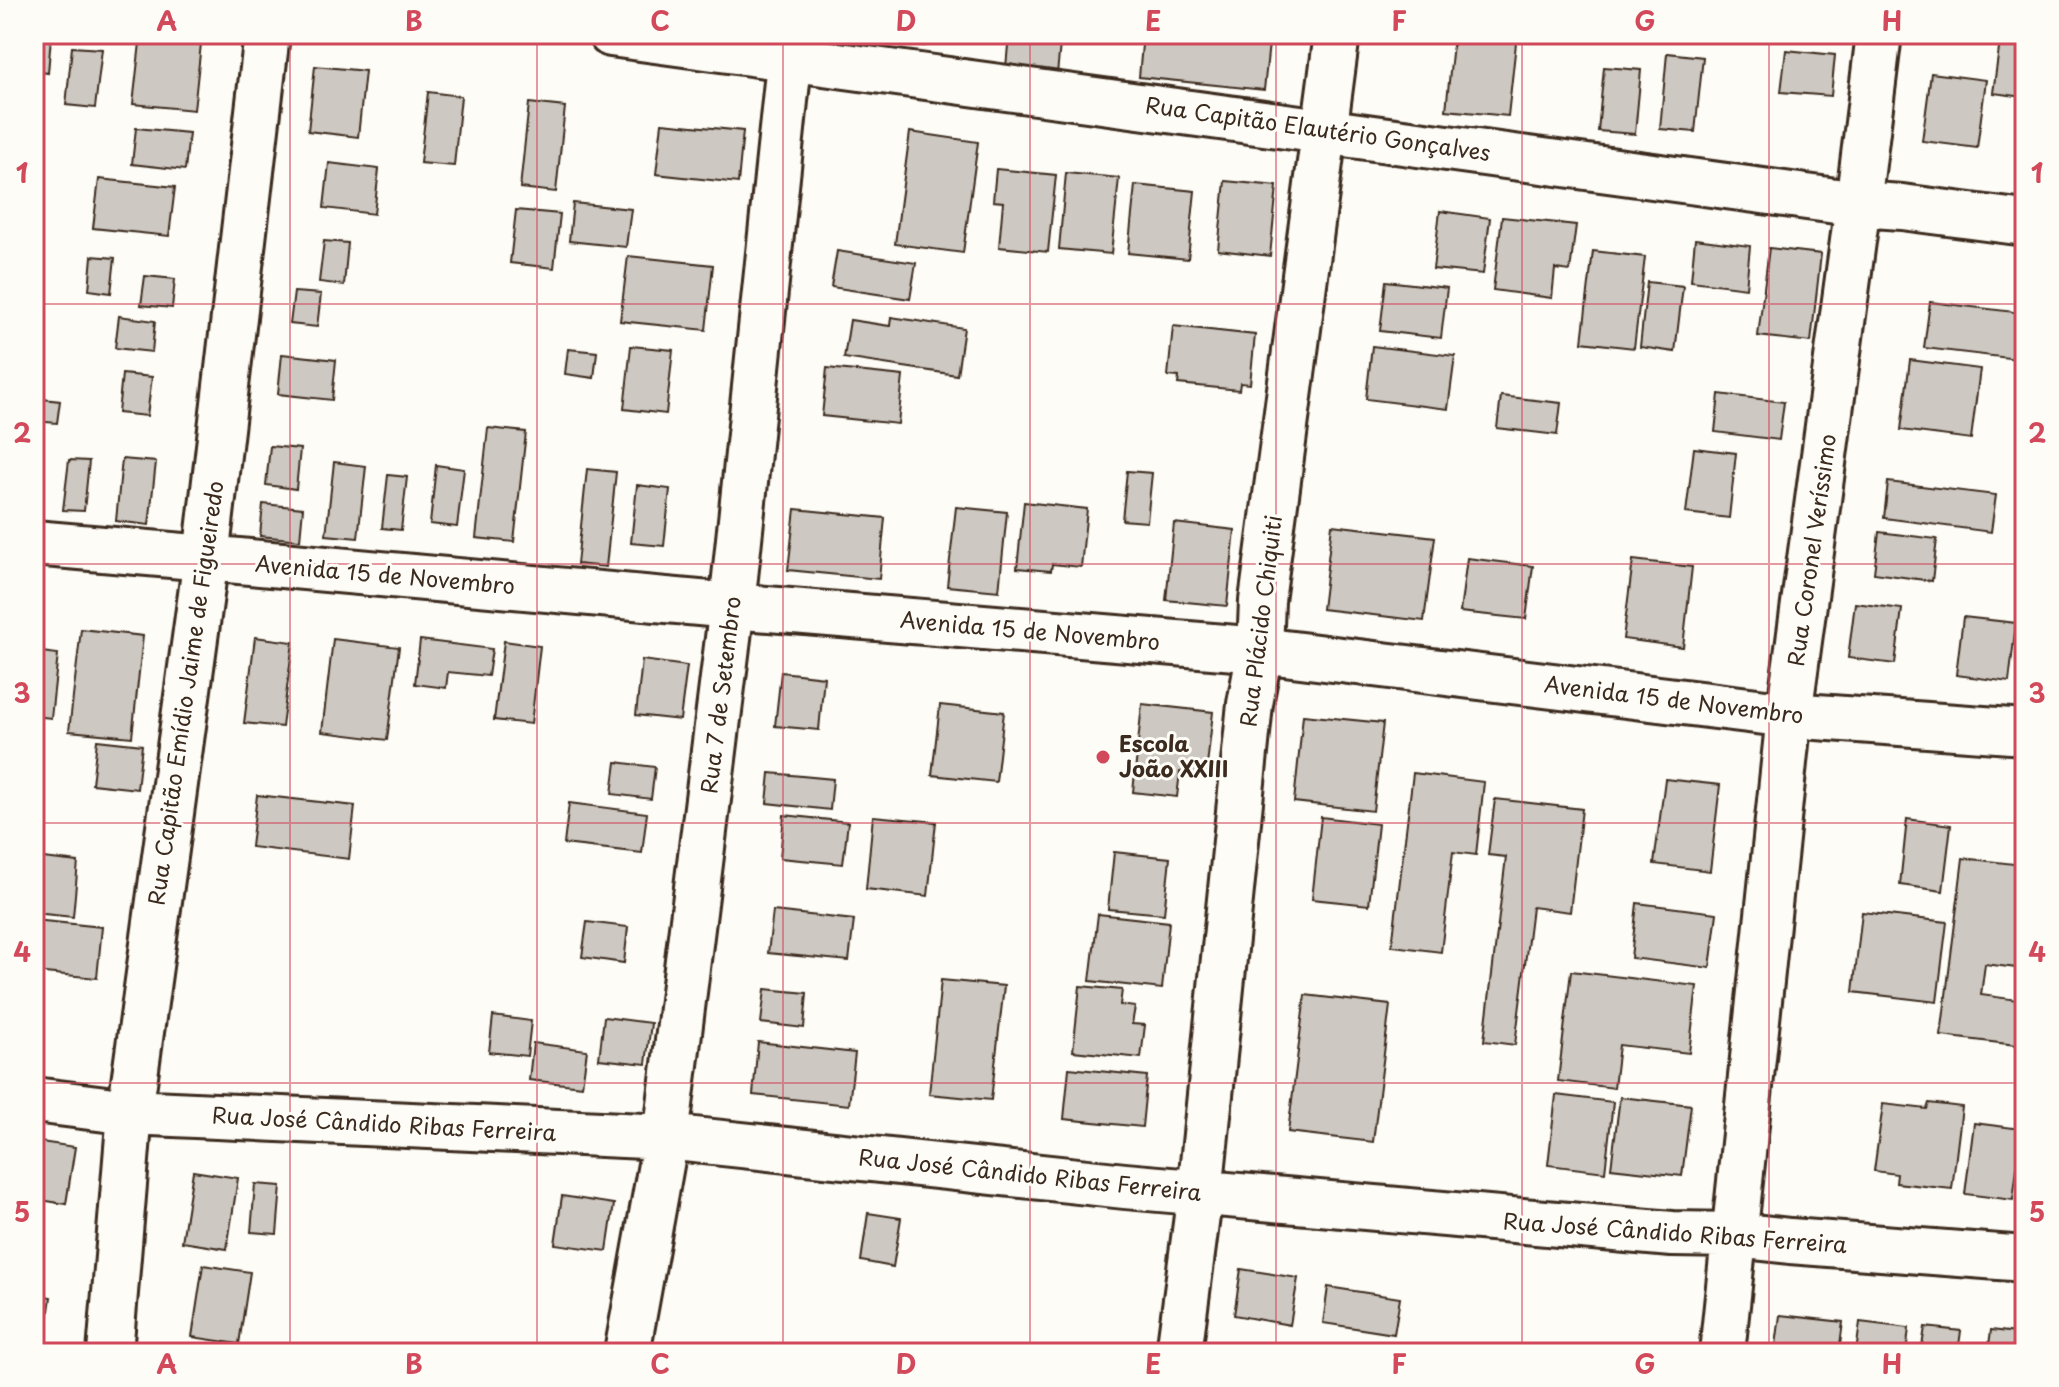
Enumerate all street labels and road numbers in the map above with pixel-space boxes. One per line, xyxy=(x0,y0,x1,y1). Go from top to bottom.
street label: Rua Capitão Elautério Gonçalves xyxy=(1144,87,1493,168)
street label: Rua Coronel Veríssimo xyxy=(1778,431,1843,668)
street label: Rua Capitão Emídio Jaime de Figueiredo xyxy=(138,478,231,907)
street label: Rua Plácido Chiquiti xyxy=(1230,513,1289,729)
street label: Avenida 15 de Novembro xyxy=(254,546,516,601)
street label: Rua 7 de Setembro xyxy=(691,594,748,795)
street label: Avenida 15 de Novembro xyxy=(899,602,1161,657)
street label: Avenida 15 de Novembro xyxy=(1543,666,1806,731)
street label: Rua José Cândido Ribas Ferreira xyxy=(211,1097,557,1148)
street label: Rua José Cândido Ribas Ferreira xyxy=(857,1139,1203,1208)
street label: Rua José Cândido Ribas Ferreira xyxy=(1502,1203,1848,1260)

